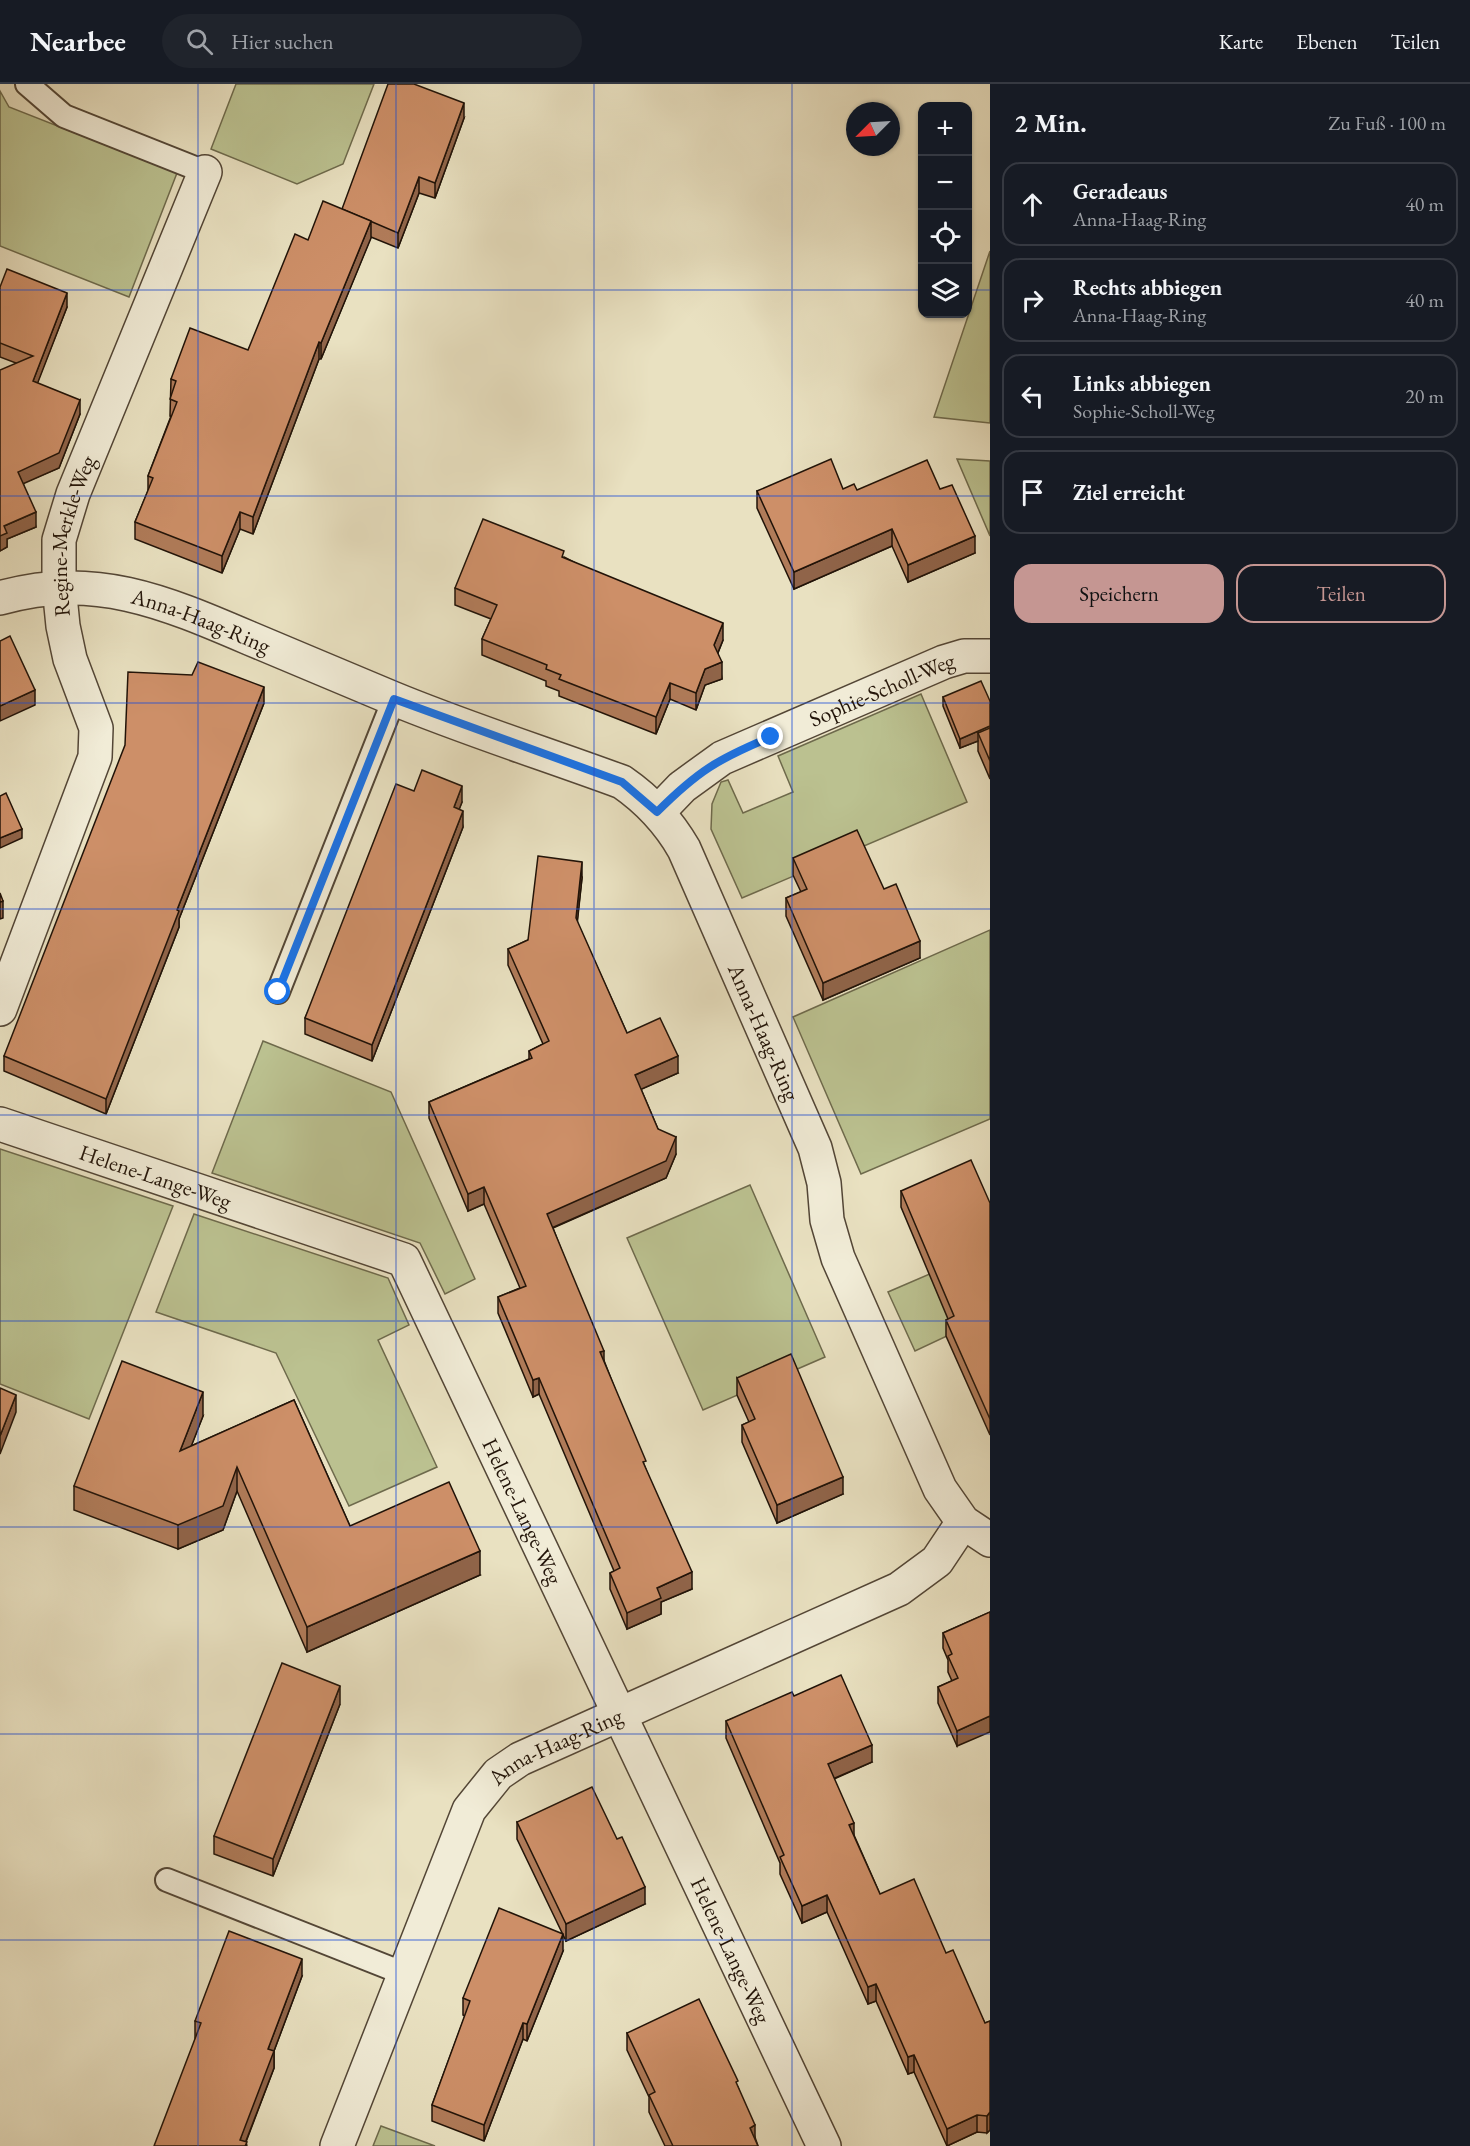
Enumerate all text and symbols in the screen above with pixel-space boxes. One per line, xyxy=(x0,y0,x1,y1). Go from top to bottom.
search box xyxy=(162,14,582,68)
text: Nearbee xyxy=(30,23,126,59)
icon: search xyxy=(183,25,216,58)
text: Hier suchen xyxy=(231,27,334,56)
text: Karte xyxy=(1219,28,1263,55)
text: Ebenen xyxy=(1296,28,1357,55)
text: Teilen xyxy=(1390,28,1440,55)
north arrow xyxy=(846,102,900,156)
map controls xyxy=(918,102,972,318)
button: + xyxy=(918,102,972,156)
text: 2 Min. xyxy=(1014,106,1087,140)
text: Zu Fuß · 100 m xyxy=(1328,110,1446,136)
button: − xyxy=(918,156,972,210)
text: Geradeaus xyxy=(1073,177,1167,206)
icon: ahead xyxy=(1016,188,1049,221)
text: 40 m xyxy=(1405,191,1444,217)
text: Anna-Haag-Ring xyxy=(1073,206,1206,232)
button: locate xyxy=(918,210,972,264)
button: layers xyxy=(918,264,972,318)
text: Rechts abbiegen xyxy=(1073,273,1222,302)
icon: right xyxy=(1016,284,1049,317)
text: 40 m xyxy=(1405,287,1444,313)
text: Anna-Haag-Ring xyxy=(1073,302,1206,328)
text: Links abbiegen xyxy=(1073,369,1211,398)
icon: left xyxy=(1016,380,1049,413)
text: 20 m xyxy=(1405,383,1444,409)
text: Sophie-Scholl-Weg xyxy=(1073,398,1215,424)
street label: Regine-Merkle-Weg xyxy=(45,451,102,618)
icon: arrive xyxy=(1016,476,1049,509)
text: Ziel erreicht xyxy=(1073,478,1185,507)
button: Speichern xyxy=(1014,564,1224,623)
button: Teilen xyxy=(1236,564,1446,623)
street label: Anna-Haag-Ring xyxy=(127,581,275,661)
street label: Sophie-Scholl-Weg xyxy=(805,646,958,734)
route end xyxy=(757,723,783,749)
street label: Anna-Haag-Ring xyxy=(721,958,807,1105)
route start xyxy=(264,978,290,1004)
street label: Helene-Lange-Weg xyxy=(75,1138,235,1216)
street label: Helene-Lange-Weg xyxy=(475,1433,570,1589)
street label: Anna-Haag-Ring xyxy=(481,1701,627,1792)
street label: Helene-Lange-Weg xyxy=(684,1872,778,2029)

